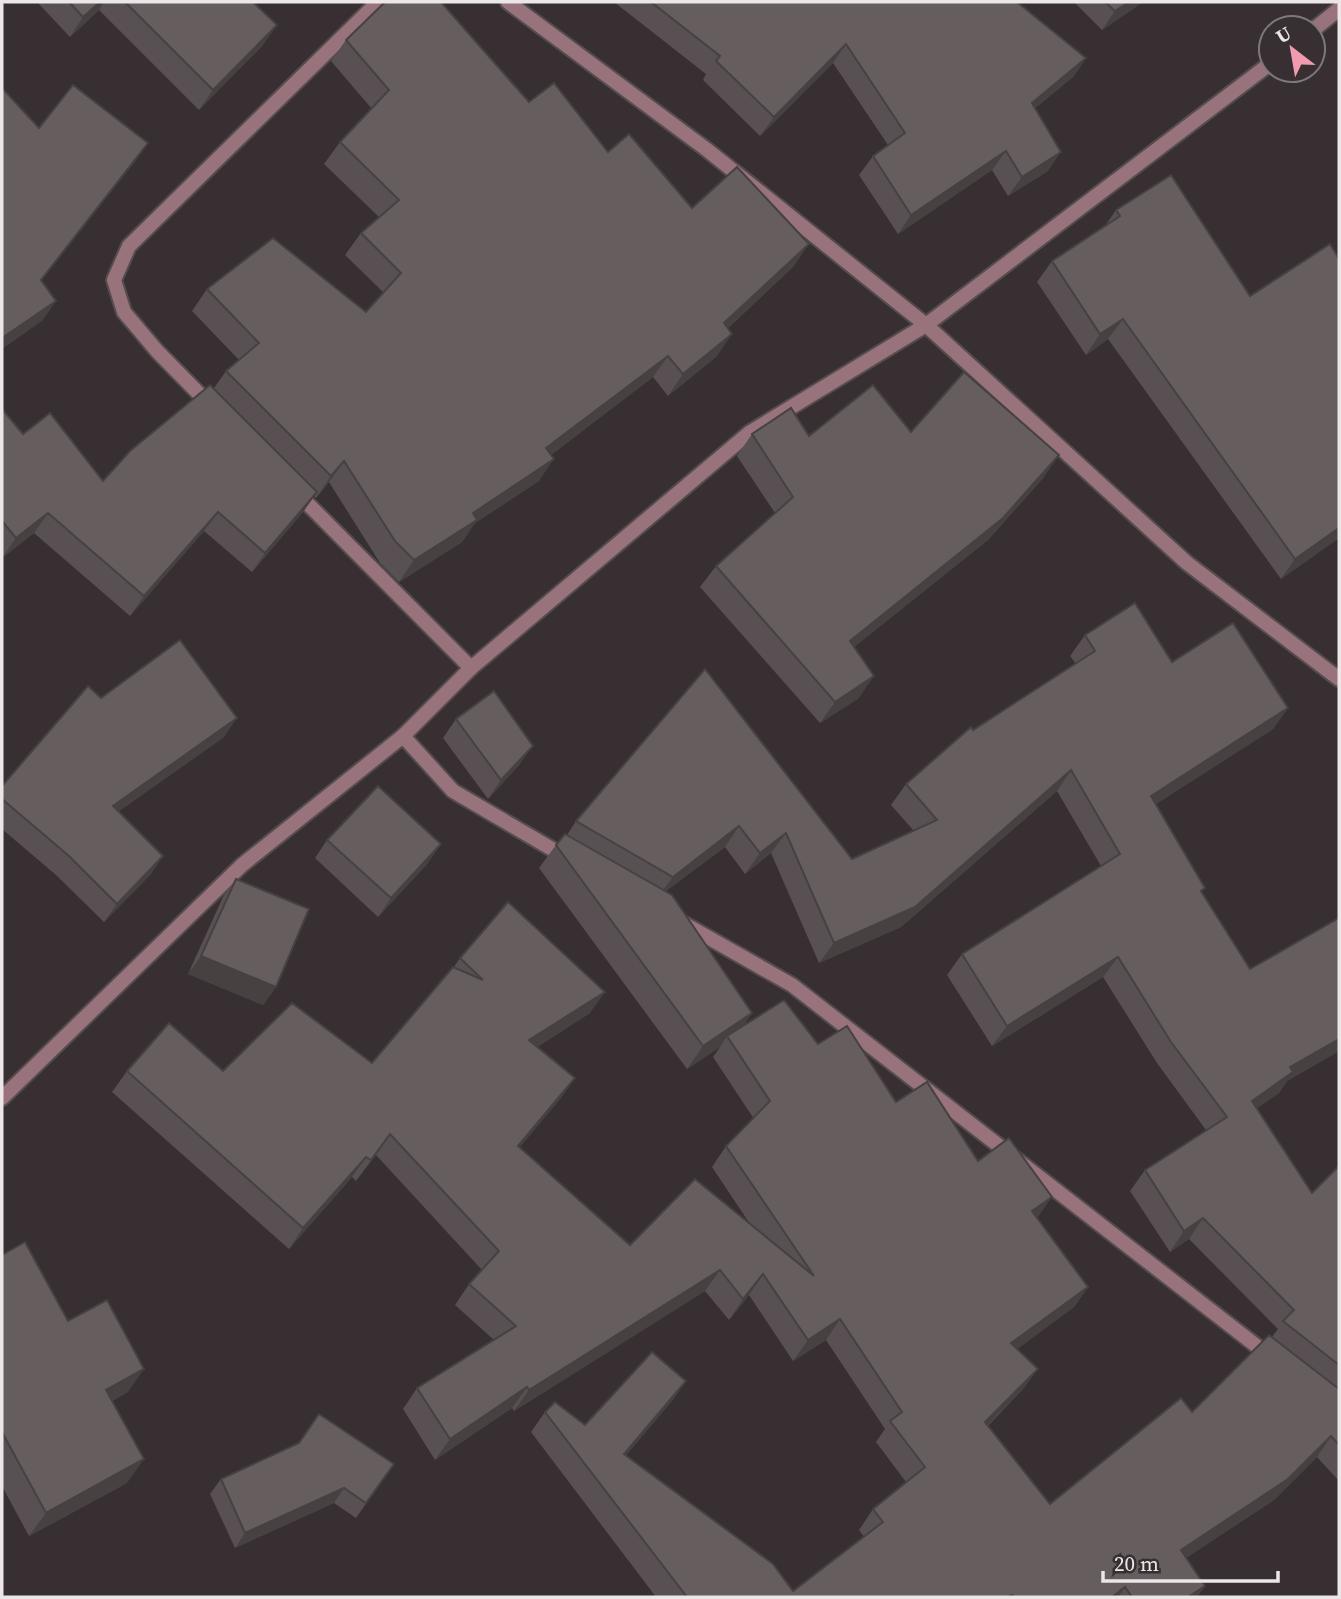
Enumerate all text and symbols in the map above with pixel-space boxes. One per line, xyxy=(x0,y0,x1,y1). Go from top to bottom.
north arrow xyxy=(1257,14,1327,84)
text: U xyxy=(1271,20,1296,49)
scale bar xyxy=(1103,1540,1278,1584)
text: 20 m xyxy=(1114,1549,1159,1578)

